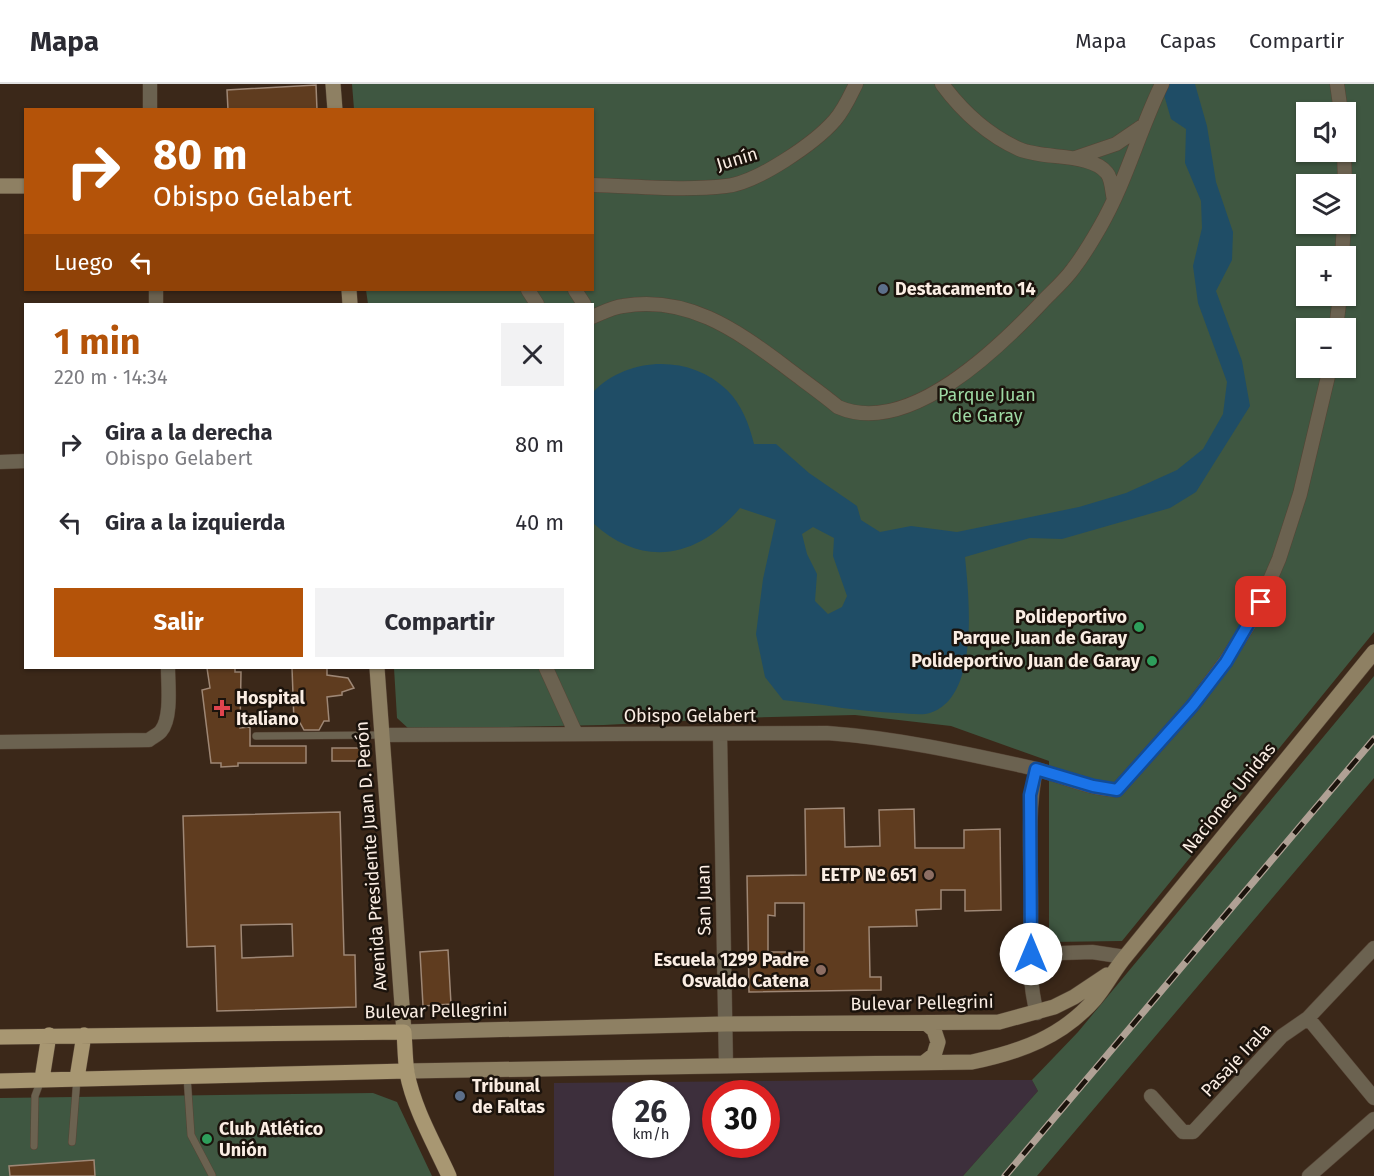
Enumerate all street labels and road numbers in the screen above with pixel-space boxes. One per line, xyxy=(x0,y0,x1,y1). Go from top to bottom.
street label: Junín xyxy=(714,142,760,176)
street label: Obispo Gelabert xyxy=(624,705,757,727)
street label: Avenida Presidente Juan D. Perón xyxy=(351,720,391,992)
street label: Naciones Unidas xyxy=(1178,738,1280,858)
street label: San Juan xyxy=(692,864,716,936)
street label: Bulevar Pellegrini xyxy=(850,991,994,1015)
street label: Bulevar Pellegrini xyxy=(364,999,508,1023)
street label: Pasaje Irala xyxy=(1196,1019,1276,1101)

